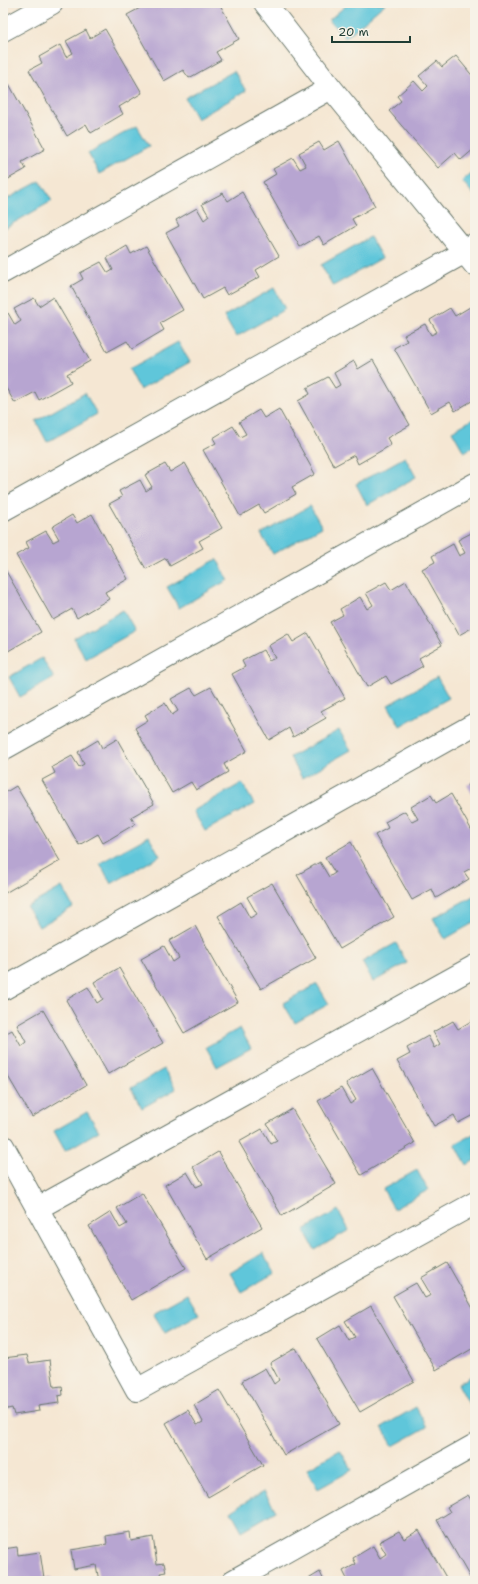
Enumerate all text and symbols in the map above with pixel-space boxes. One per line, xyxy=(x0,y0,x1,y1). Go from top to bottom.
scale bar xyxy=(332,18,410,44)
text: 20 m xyxy=(338,24,369,40)

